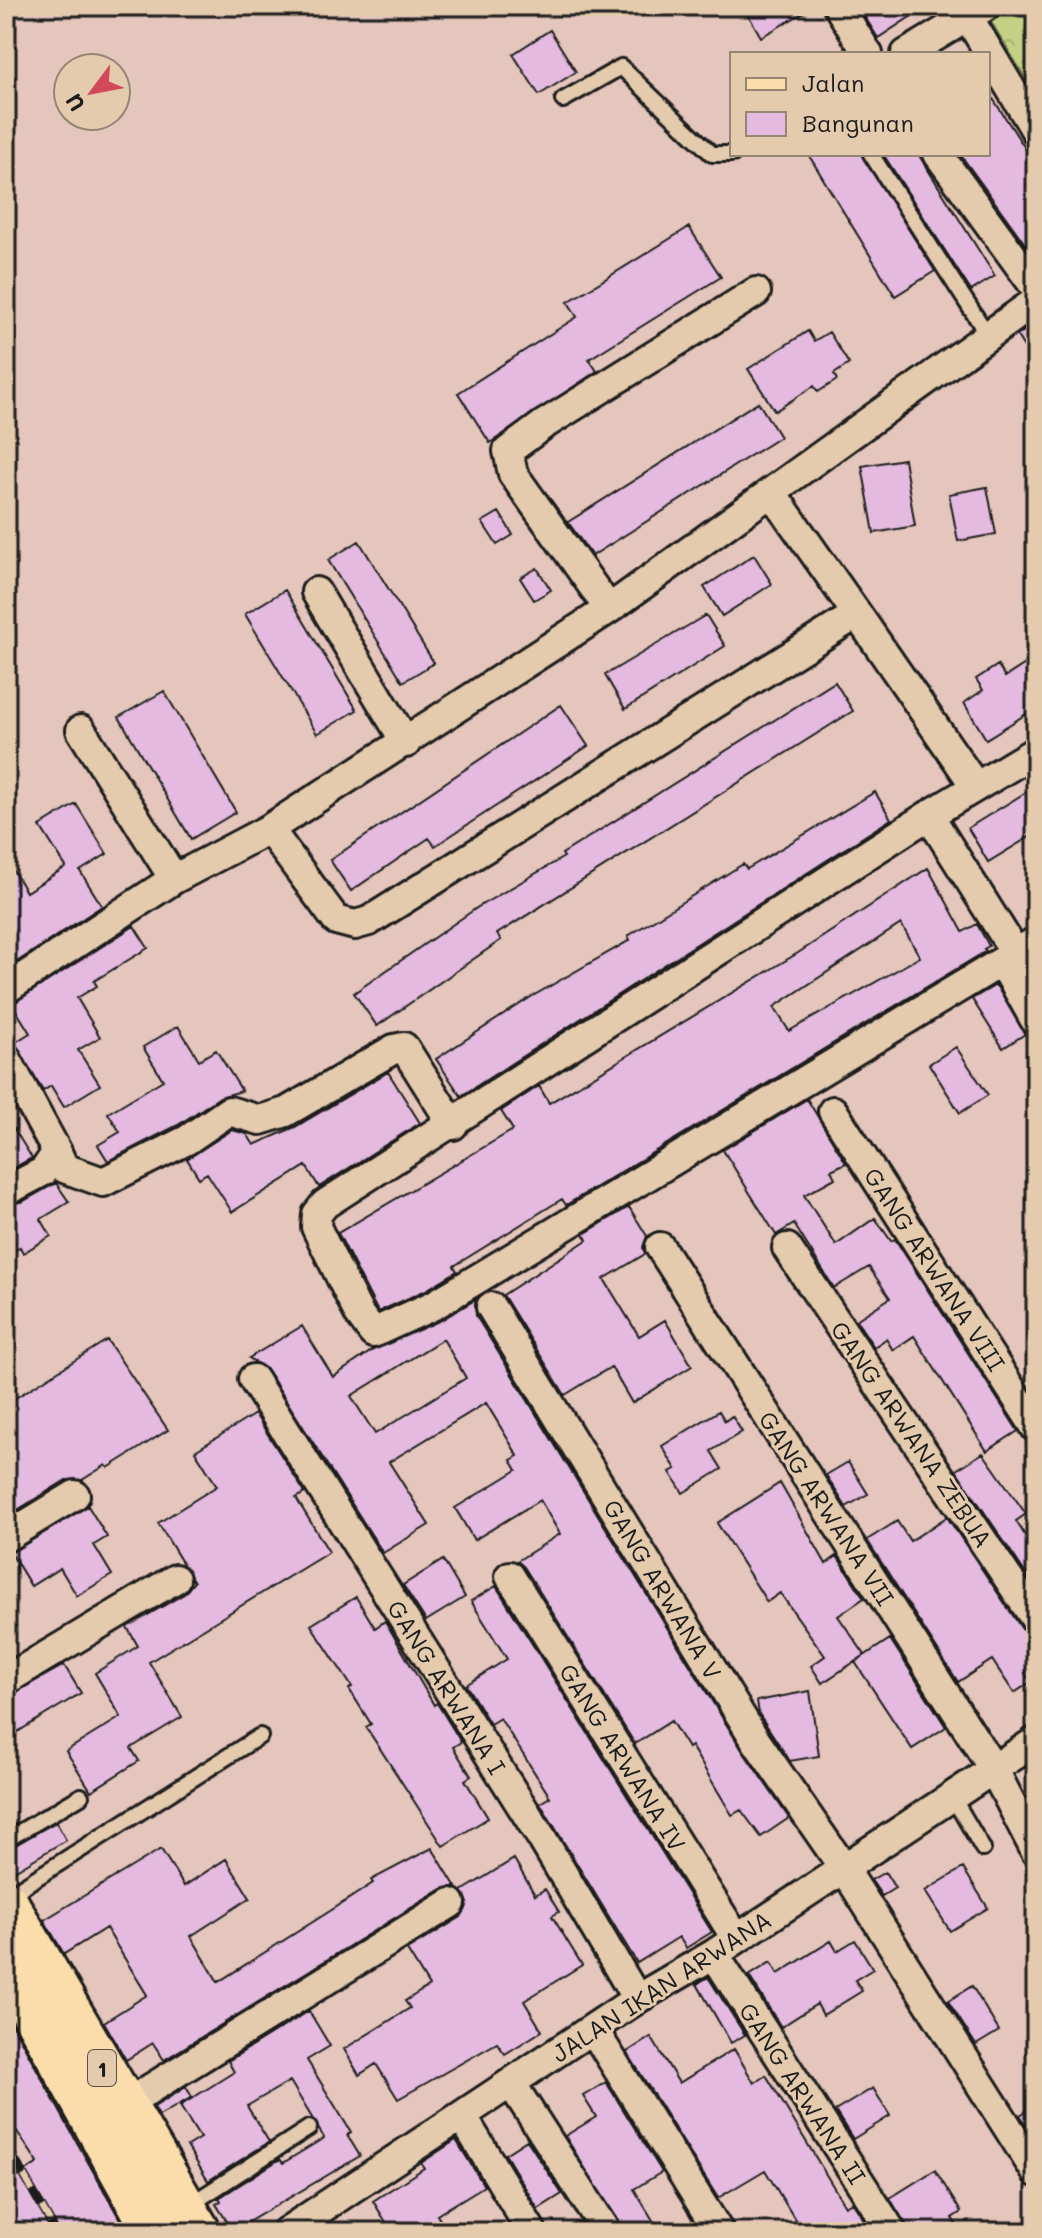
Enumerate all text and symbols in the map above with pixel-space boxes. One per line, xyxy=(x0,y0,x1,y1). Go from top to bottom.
north arrow xyxy=(52,52,132,132)
legend xyxy=(730,52,990,156)
text: Jalan xyxy=(802,67,864,98)
text: U xyxy=(58,89,91,117)
text: Bangunan xyxy=(802,107,914,138)
street label: GANG ARWANA VIII xyxy=(858,1162,1012,1376)
street label: GANG ARWANA ZEBUA xyxy=(825,1315,999,1553)
street label: GANG ARWANA VII xyxy=(753,1405,901,1611)
street label: GANG ARWANA V xyxy=(597,1493,729,1685)
street label: GANG ARWANA I xyxy=(381,1594,513,1780)
street label: GANG ARWANA IV xyxy=(553,1658,693,1856)
street label: JALAN IKAN ARWANA xyxy=(545,1903,777,2069)
street label: GANG ARWANA II xyxy=(733,1996,873,2190)
road number: 1 xyxy=(88,2050,116,2086)

